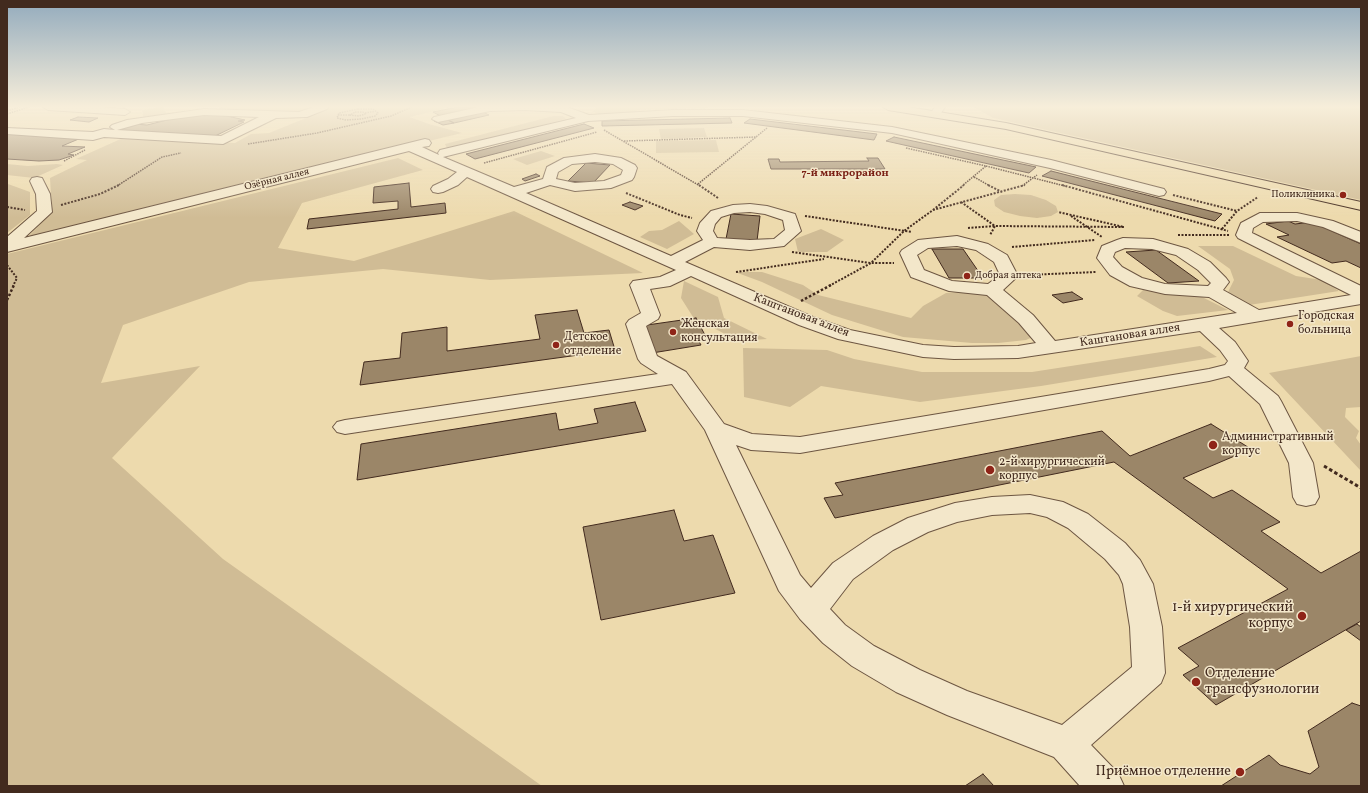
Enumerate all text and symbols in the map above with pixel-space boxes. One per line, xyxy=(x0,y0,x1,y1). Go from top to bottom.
street label: Озёрная аллея xyxy=(243,166,311,194)
district label: 7-й микрорайон xyxy=(801,167,889,181)
place label: Поликлиника xyxy=(1271,189,1335,201)
marker: Поликлиника xyxy=(1338,190,1348,200)
place label: Добрая аптека xyxy=(975,270,1042,282)
marker: Добрая аптека xyxy=(962,271,972,281)
street label: Каштановая аллея xyxy=(751,291,851,341)
place label: Городская больница xyxy=(1298,310,1354,338)
place label: Женская консультация xyxy=(681,318,757,346)
marker: Городская больница xyxy=(1285,319,1295,329)
street label: Каштановая аллея xyxy=(1079,321,1181,351)
marker: Женская консультация xyxy=(668,327,678,337)
place label: Детское отделение xyxy=(564,331,621,359)
marker: Детское отделение xyxy=(551,340,561,350)
place label: Административный корпус xyxy=(1222,431,1334,459)
marker: Административный корпус xyxy=(1207,439,1219,451)
place label: 2-й хирургический корпус xyxy=(999,456,1105,484)
marker: 2-й хирургический корпус xyxy=(984,464,996,476)
place label: 1-й хирургический корпус xyxy=(1172,600,1293,632)
marker: 1-й хирургический корпус xyxy=(1296,610,1308,622)
place label: Отделение трансфузиологии xyxy=(1205,666,1319,698)
marker: Отделение трансфузиологии xyxy=(1190,676,1202,688)
place label: Приёмное отделение xyxy=(1096,764,1231,780)
marker: Приёмное отделение xyxy=(1234,766,1246,778)

